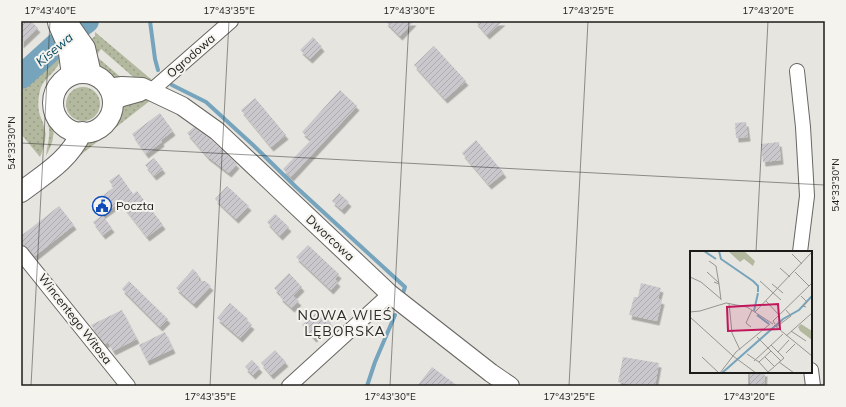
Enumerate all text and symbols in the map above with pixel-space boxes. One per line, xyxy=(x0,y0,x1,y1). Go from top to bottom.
text: 17°43'40"E xyxy=(24,4,76,17)
text: 17°43'35"E xyxy=(203,4,255,17)
text: 17°43'30"E xyxy=(383,4,435,17)
text: 17°43'25"E xyxy=(562,4,614,17)
text: 17°43'20"E xyxy=(742,4,794,17)
water label: Kisewa xyxy=(32,29,76,69)
street label: Ogrodowa xyxy=(163,31,218,81)
text: 54°33'30"N xyxy=(5,116,18,170)
text: 54°33'30"N xyxy=(829,158,842,212)
public building icon: Poczta xyxy=(91,195,113,217)
place label: Poczta xyxy=(116,198,154,213)
street label: Dworcowa xyxy=(303,212,358,264)
inset map xyxy=(690,251,812,373)
street label: Wincentego Witosa xyxy=(35,270,115,367)
district label: NOWA WIEŚ LĘBORSKA xyxy=(298,306,392,340)
text: 17°43'35"E xyxy=(184,390,236,403)
text: 17°43'30"E xyxy=(364,390,416,403)
text: 17°43'25"E xyxy=(543,390,595,403)
text: 17°43'20"E xyxy=(723,390,775,403)

